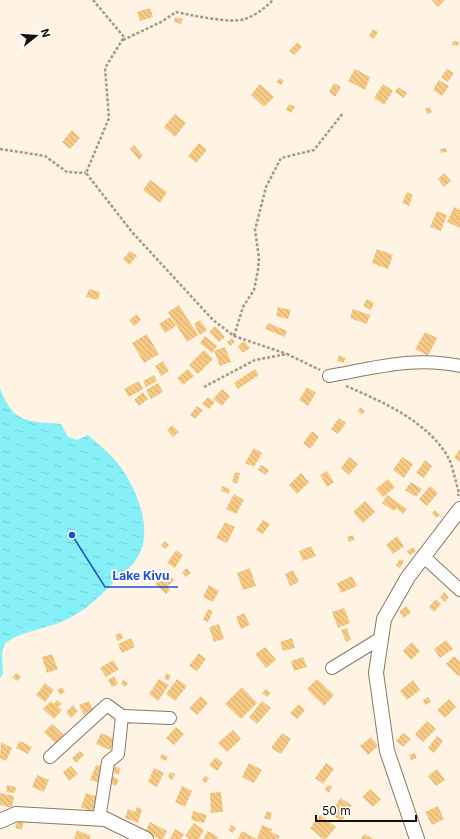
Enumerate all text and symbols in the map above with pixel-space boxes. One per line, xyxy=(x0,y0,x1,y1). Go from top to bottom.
north arrow xyxy=(16,16,56,56)
text: N xyxy=(38,27,53,39)
callout: Lake Kivu xyxy=(105,563,178,587)
text: Lake Kivu xyxy=(112,568,170,583)
scale bar xyxy=(316,797,416,823)
text: 50 m xyxy=(322,803,351,818)

